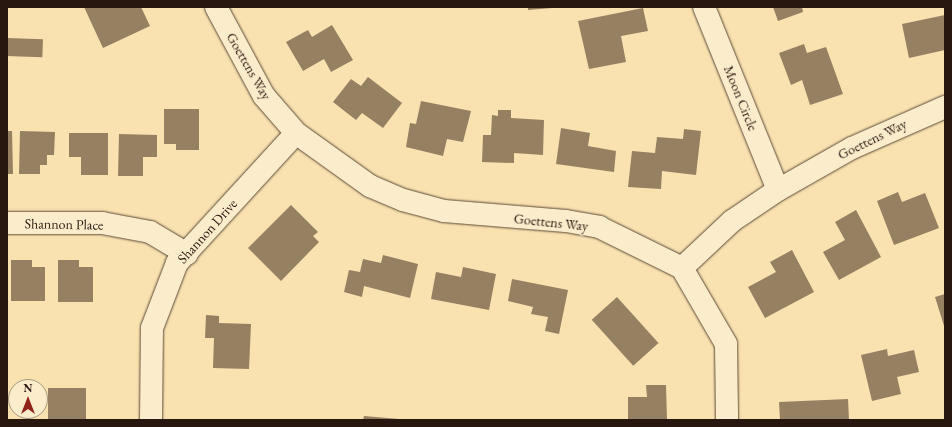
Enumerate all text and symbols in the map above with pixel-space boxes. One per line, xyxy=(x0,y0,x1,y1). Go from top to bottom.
street label: Goettens Way xyxy=(223,30,275,102)
street label: Moon Circle xyxy=(720,63,762,133)
street label: Goettens Way xyxy=(835,115,909,163)
street label: Shannon Drive xyxy=(174,195,240,267)
street label: Goettens Way xyxy=(513,210,589,234)
street label: Shannon Place xyxy=(24,215,104,233)
north arrow xyxy=(8,379,48,419)
text: N xyxy=(24,381,32,395)

